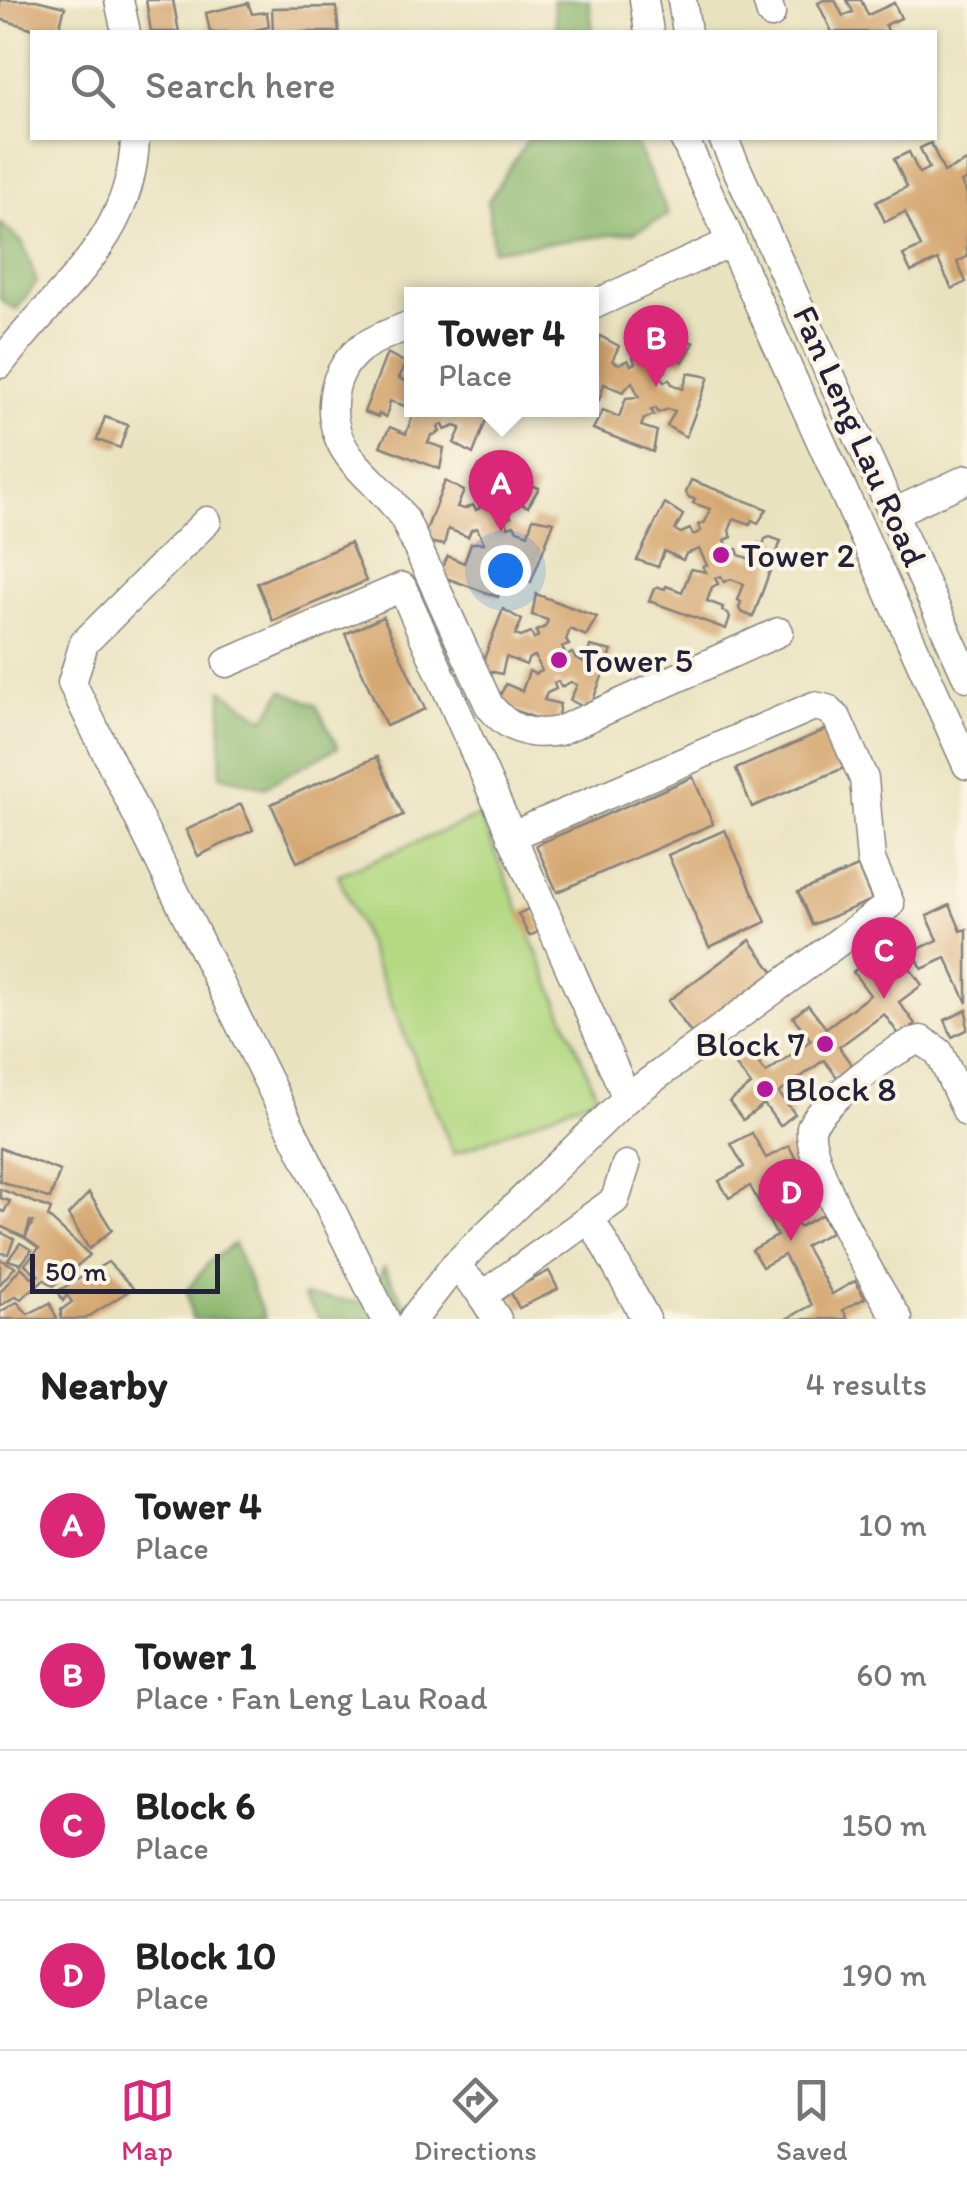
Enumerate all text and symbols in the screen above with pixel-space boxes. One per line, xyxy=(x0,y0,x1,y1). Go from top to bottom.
search box xyxy=(30,30,937,140)
icon: search xyxy=(65,58,120,113)
text: Search here xyxy=(145,62,336,108)
popup xyxy=(404,287,599,417)
street label: Fan Leng Lau Road xyxy=(784,299,936,573)
pin: B xyxy=(624,304,688,387)
text: Tower 4 xyxy=(438,310,565,356)
text: Place xyxy=(438,356,512,394)
pin: A xyxy=(468,450,534,532)
place label: Tower 2 xyxy=(741,534,855,576)
marker: Tower 2 xyxy=(710,544,732,566)
your location xyxy=(480,545,531,596)
place label: Tower 5 xyxy=(579,639,693,681)
marker: Tower 5 xyxy=(548,649,570,671)
pin: C xyxy=(852,916,916,999)
place label: Block 7 xyxy=(695,1023,805,1065)
marker: Block 7 xyxy=(814,1033,836,1055)
place label: Block 8 xyxy=(785,1068,897,1110)
marker: Block 8 xyxy=(754,1078,776,1100)
pin: D xyxy=(758,1158,824,1241)
scale bar xyxy=(30,1249,220,1294)
text: 50 m xyxy=(45,1254,107,1288)
text: Nearby xyxy=(40,1359,167,1410)
text: 4 results xyxy=(806,1365,927,1403)
text: Tower 4 xyxy=(135,1483,262,1529)
text: A xyxy=(62,1506,83,1544)
text: 10 m xyxy=(858,1506,927,1544)
text: Place xyxy=(135,1529,209,1567)
text: Tower 1 xyxy=(135,1633,256,1679)
text: B xyxy=(62,1656,83,1694)
text: 60 m xyxy=(856,1656,927,1694)
text: Place · Fan Leng Lau Road xyxy=(135,1679,488,1717)
text: Block 6 xyxy=(135,1783,255,1829)
text: C xyxy=(62,1806,83,1844)
text: 150 m xyxy=(842,1806,927,1844)
text: Place xyxy=(135,1829,209,1867)
text: Block 10 xyxy=(135,1933,276,1979)
text: D xyxy=(62,1956,83,1994)
text: 190 m xyxy=(842,1956,927,1994)
text: Place xyxy=(135,1979,209,2017)
tab: Map xyxy=(120,2073,175,2167)
tab: Directions xyxy=(414,2073,537,2167)
tab: Saved xyxy=(776,2073,847,2167)

